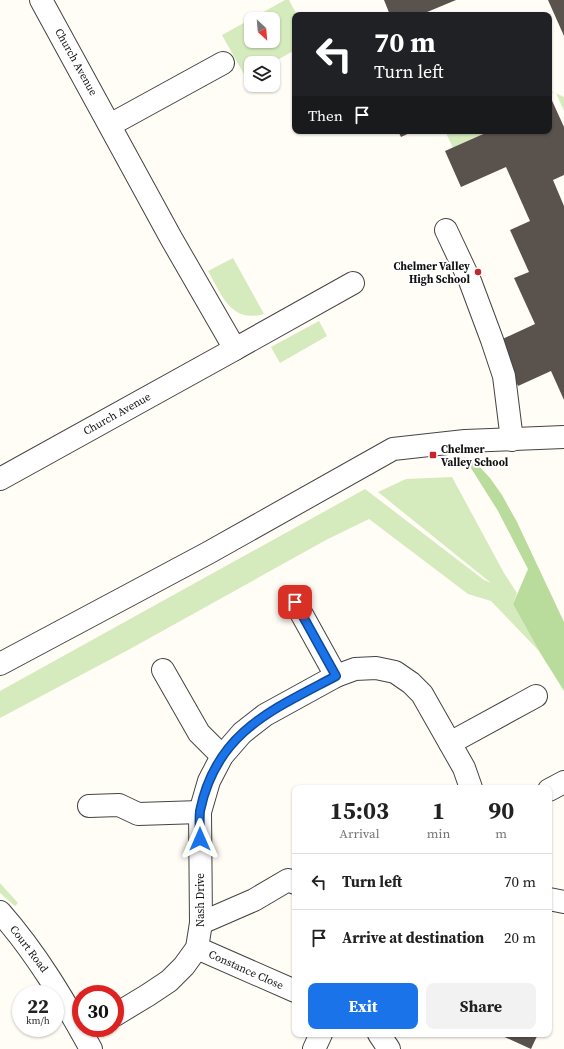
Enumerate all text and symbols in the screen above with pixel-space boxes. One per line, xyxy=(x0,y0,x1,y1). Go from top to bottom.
north arrow xyxy=(244,12,280,48)
map controls xyxy=(244,12,280,92)
text: 70 m xyxy=(374,23,436,61)
street label: Church Avenue xyxy=(51,26,101,99)
icon: left xyxy=(308,28,360,80)
button: layers xyxy=(244,56,280,92)
text: Turn left xyxy=(374,59,444,84)
icon: arrive xyxy=(351,104,373,126)
text: Then xyxy=(308,105,343,126)
place label: Chelmer Valley High School xyxy=(393,259,470,287)
marker: Chelmer Valley High School xyxy=(473,267,483,277)
street label: Church Avenue xyxy=(81,389,154,439)
place label: Chelmer Valley School xyxy=(441,442,509,470)
marker: Chelmer Valley School xyxy=(428,450,438,460)
pin xyxy=(278,585,312,619)
icon: arrive xyxy=(284,591,306,613)
text: 15:03 xyxy=(330,794,389,827)
text: 1 xyxy=(432,794,445,827)
text: 90 xyxy=(488,794,514,827)
position arrow xyxy=(179,818,221,860)
text: Arrival xyxy=(339,825,380,842)
text: min xyxy=(427,825,450,842)
text: m xyxy=(495,825,507,842)
icon: left xyxy=(308,871,330,893)
text: Turn left xyxy=(342,871,402,892)
text: 70 m xyxy=(504,871,536,892)
street label: Nash Drive xyxy=(193,873,208,927)
street label: Court Road xyxy=(6,922,52,976)
icon: arrive xyxy=(308,927,330,949)
text: Arrive at destination xyxy=(342,927,484,948)
text: 20 m xyxy=(504,927,536,948)
street label: Constance Close xyxy=(206,947,286,993)
button: Exit xyxy=(308,983,418,1029)
button: Share xyxy=(426,983,536,1029)
speed limit sign: 30 xyxy=(72,985,124,1037)
text: 22 xyxy=(27,992,49,1020)
text: km/h xyxy=(26,1014,50,1027)

